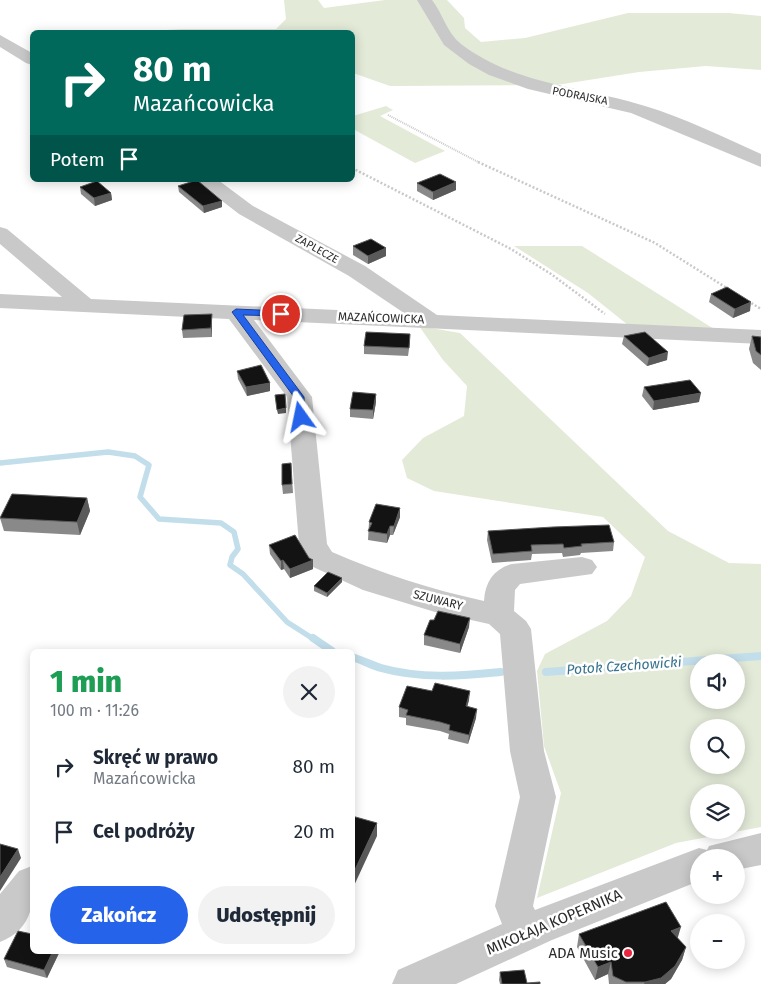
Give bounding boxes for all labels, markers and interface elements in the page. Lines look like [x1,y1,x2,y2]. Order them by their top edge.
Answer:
text: 80 m [133,48,212,90]
icon: right [50,50,115,115]
street label: PODRAJSKA [551,84,609,108]
text: Mazańcowicka [133,90,275,117]
icon: arrive [115,145,143,173]
text: Potem [50,148,105,171]
street label: ZAPLECZE [293,232,341,266]
pin [260,293,302,335]
icon: arrive [267,300,295,328]
street label: MAZAŃCOWICKA [338,307,425,327]
position arrow [274,390,326,442]
street label: SZUWARY [412,587,465,613]
water label: Potok Czechowicki [566,653,682,679]
map controls [690,654,745,969]
button: sound [690,654,745,709]
text: 1 min [50,664,122,700]
button: close [283,666,335,718]
text: 100 m · 11:26 [50,701,139,720]
button: search [690,719,745,774]
text: Skręć w prawo [93,746,218,769]
icon: right [50,753,78,781]
text: 80 m [293,755,335,778]
text: Mazańcowicka [93,769,196,788]
button: layers [690,784,745,839]
icon: arrive [50,818,78,846]
text: Cel podróży [93,820,195,843]
text: 20 m [294,820,335,843]
button: + [690,849,745,904]
street label: MIKOŁAJA KOPERNIKA [484,885,625,959]
button: Zakończ [50,886,188,944]
button: Udostępnij [198,886,335,944]
button: − [690,914,745,969]
place label: ADA Music [549,944,618,962]
marker: ADA Music [622,947,634,959]

